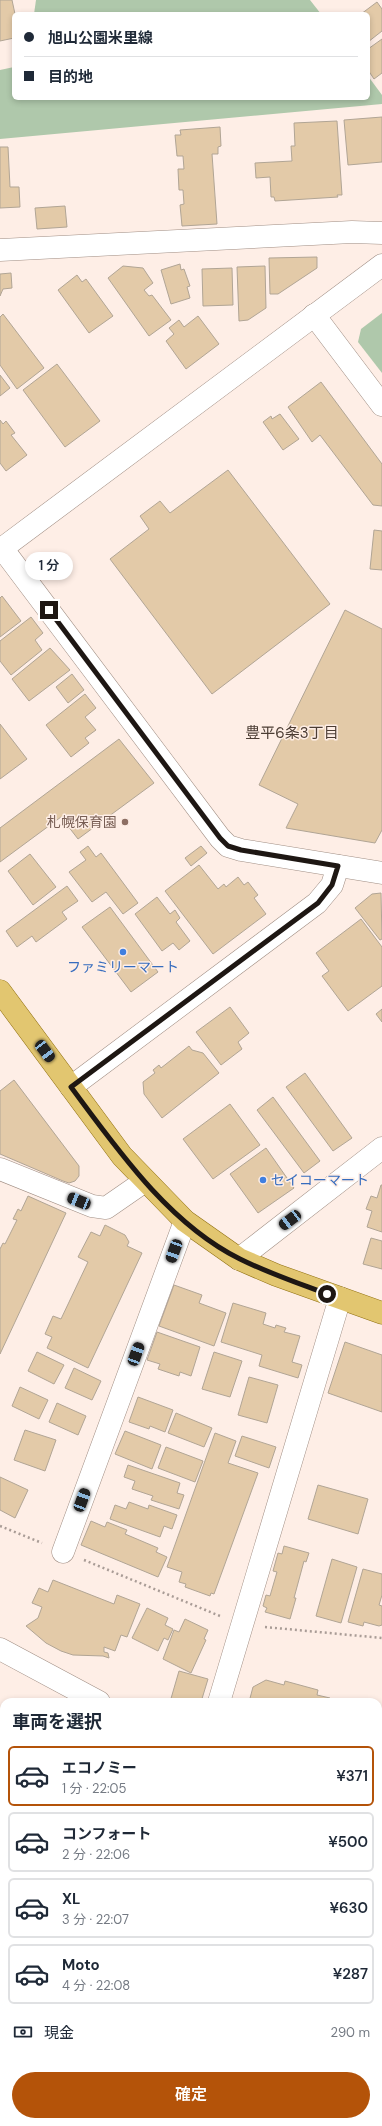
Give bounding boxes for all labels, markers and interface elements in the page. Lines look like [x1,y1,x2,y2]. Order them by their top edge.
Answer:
text: 旭山公園米里線 [48,28,153,48]
text: 目的地 [48,67,93,87]
callout: 1 分 [25,552,73,580]
text: 1 分 [39,557,59,574]
route end [40,601,58,619]
district label: 豊平6条3丁目 [245,723,339,743]
place label: 札幌保育園 [47,813,117,831]
marker: 札幌保育園 [120,817,130,827]
marker: ファミリーマート [118,947,128,957]
place label: ファミリーマート [67,958,179,976]
car [33,1038,57,1064]
place label: セイコーマート [271,1171,369,1189]
marker: セイコーマート [258,1175,268,1185]
car [66,1191,92,1211]
car [277,1208,303,1232]
car [164,1238,184,1264]
route start [318,1285,336,1303]
car [126,1341,146,1367]
car [72,1487,92,1513]
text: 車両を選択 [12,1710,102,1734]
icon: car [14,1758,50,1794]
text: エコノミー [62,1758,137,1778]
text: ¥371 [336,1766,368,1786]
text: 1 分 · 22:05 [62,1780,126,1797]
icon: car [14,1824,50,1860]
text: コンフォート [62,1824,152,1844]
text: ¥500 [328,1832,368,1852]
text: 2 分 · 22:06 [62,1846,130,1863]
text: XL [62,1889,80,1909]
icon: car [14,1890,50,1926]
text: ¥630 [330,1898,368,1918]
text: 3 分 · 22:07 [62,1911,129,1928]
text: Moto [62,1955,100,1975]
icon: car [14,1956,50,1992]
text: ¥287 [333,1964,368,1984]
text: 4 分 · 22:08 [62,1977,130,1994]
icon: cash [12,2021,34,2043]
text: 現金 [44,2023,74,2043]
text: 290 m [331,2024,370,2041]
button: 確定 [12,2072,370,2118]

